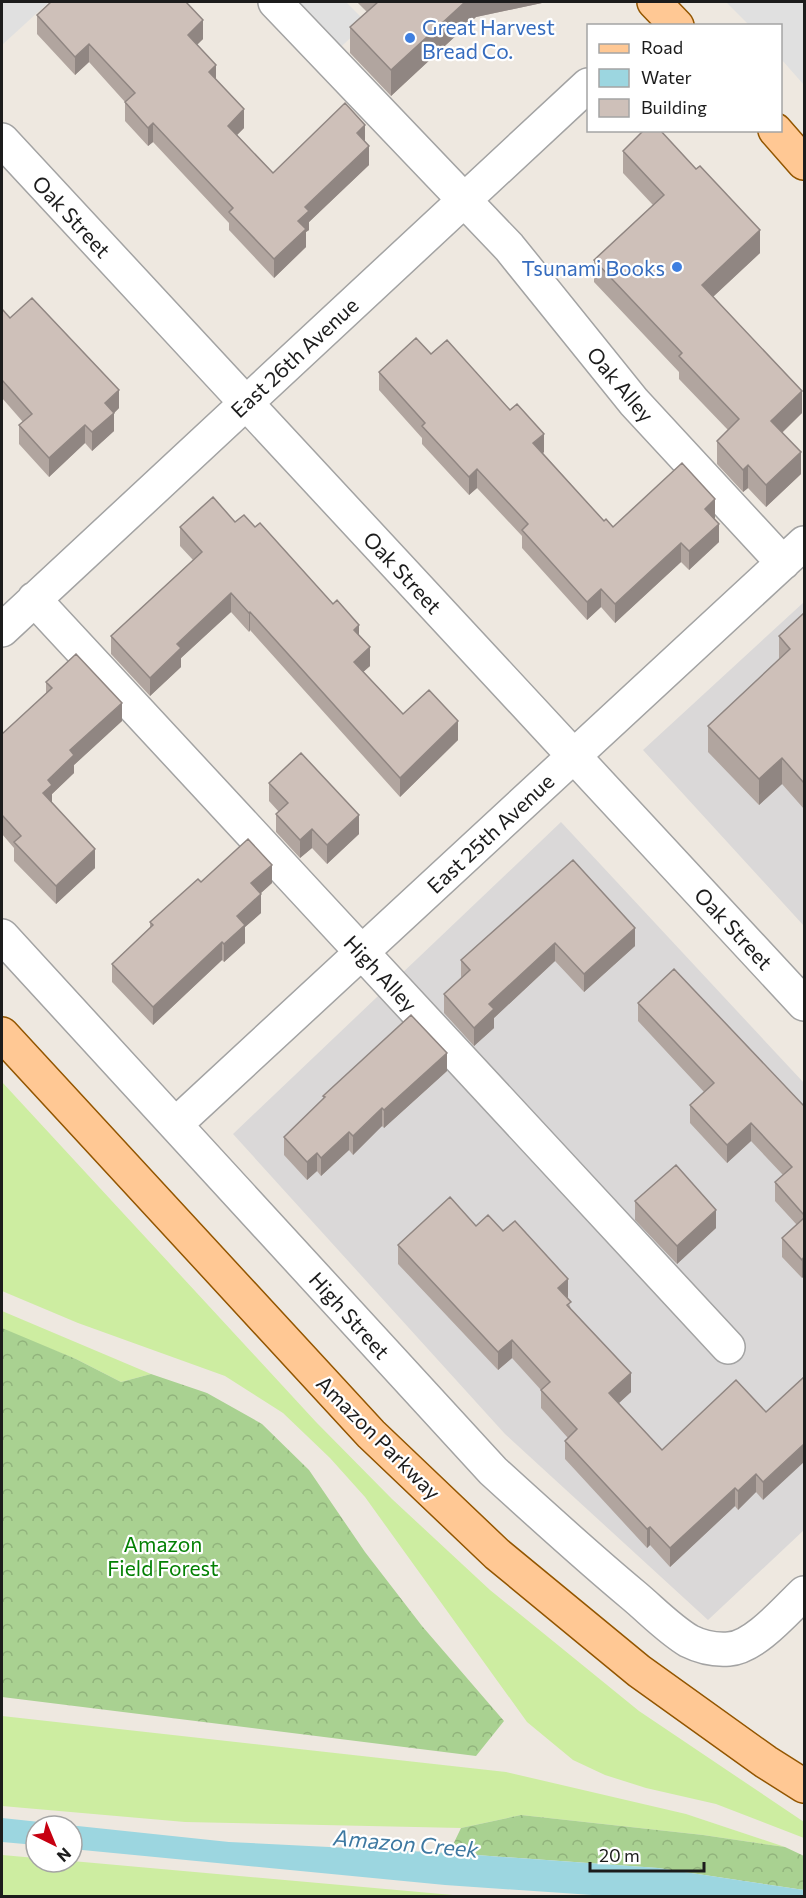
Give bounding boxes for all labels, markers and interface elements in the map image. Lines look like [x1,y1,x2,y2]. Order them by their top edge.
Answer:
place label: Great Harvest Bread Co. [422,14,555,63]
legend [587,24,782,132]
marker: Great Harvest Bread Co. [403,31,417,45]
text: Road [641,36,683,58]
text: Water [641,66,692,88]
text: Building [641,96,707,118]
street label: Oak Street [28,170,116,262]
place label: Tsunami Books [521,255,665,280]
marker: Tsunami Books [670,260,684,274]
street label: East 26th Avenue [225,292,363,422]
street label: Oak Alley [582,341,660,427]
street label: Oak Street [359,526,447,618]
street label: East 25th Avenue [422,768,558,898]
street label: Oak Street [690,882,778,974]
street label: High Alley [339,930,423,1017]
street label: High Street [305,1267,395,1363]
street label: Amazon Parkway [312,1370,446,1504]
park label: Amazon Field Forest [107,1531,219,1580]
north arrow [24,1814,84,1874]
water label: Amazon Creek [331,1823,481,1863]
scale bar [590,1835,704,1873]
text: N [54,1844,75,1866]
text: 20 m [599,1844,640,1866]

